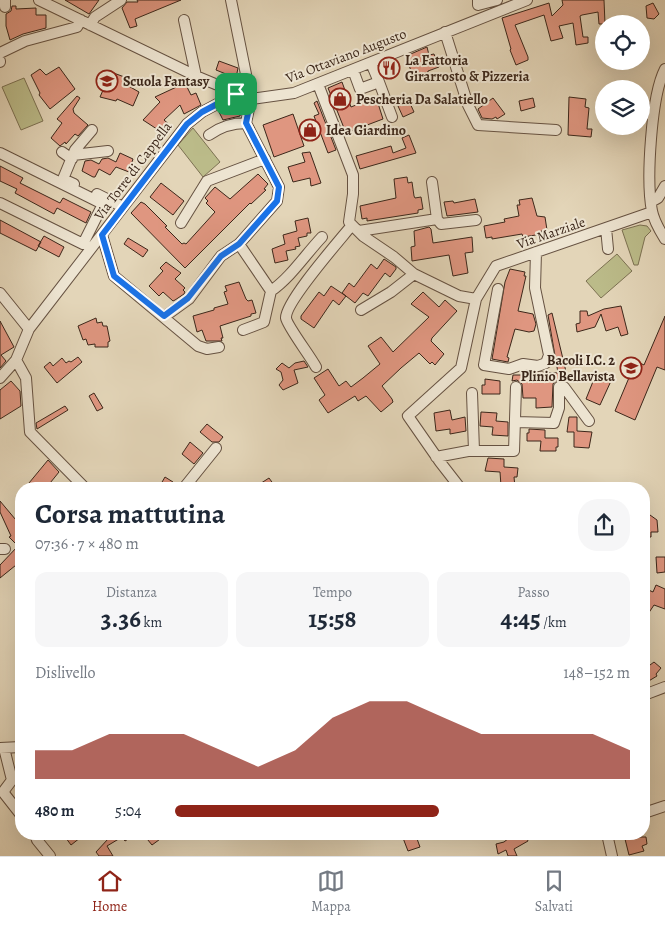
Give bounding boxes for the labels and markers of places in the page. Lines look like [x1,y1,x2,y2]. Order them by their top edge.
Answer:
place label: La Fattoria Girarrosto & Pizzeria [405,51,530,86]
restaurant icon: La Fattoria Girarrosto & Pizzeria [377,56,401,80]
school or university icon: Scuola Fantasy [95,69,119,93]
place label: Scuola Fantasy [123,72,210,91]
pin [215,73,257,115]
shop icon: Pescheria Da Salatiello [328,87,352,111]
place label: Pescheria Da Salatiello [356,90,488,109]
shop icon: Idea Giardino [298,118,322,142]
place label: Idea Giardino [326,121,406,140]
place label: Bacoli I.C. 2 Plinio Bellavista [521,351,615,386]
school or university icon: Bacoli I.C. 2 Plinio Bellavista [619,356,643,380]

